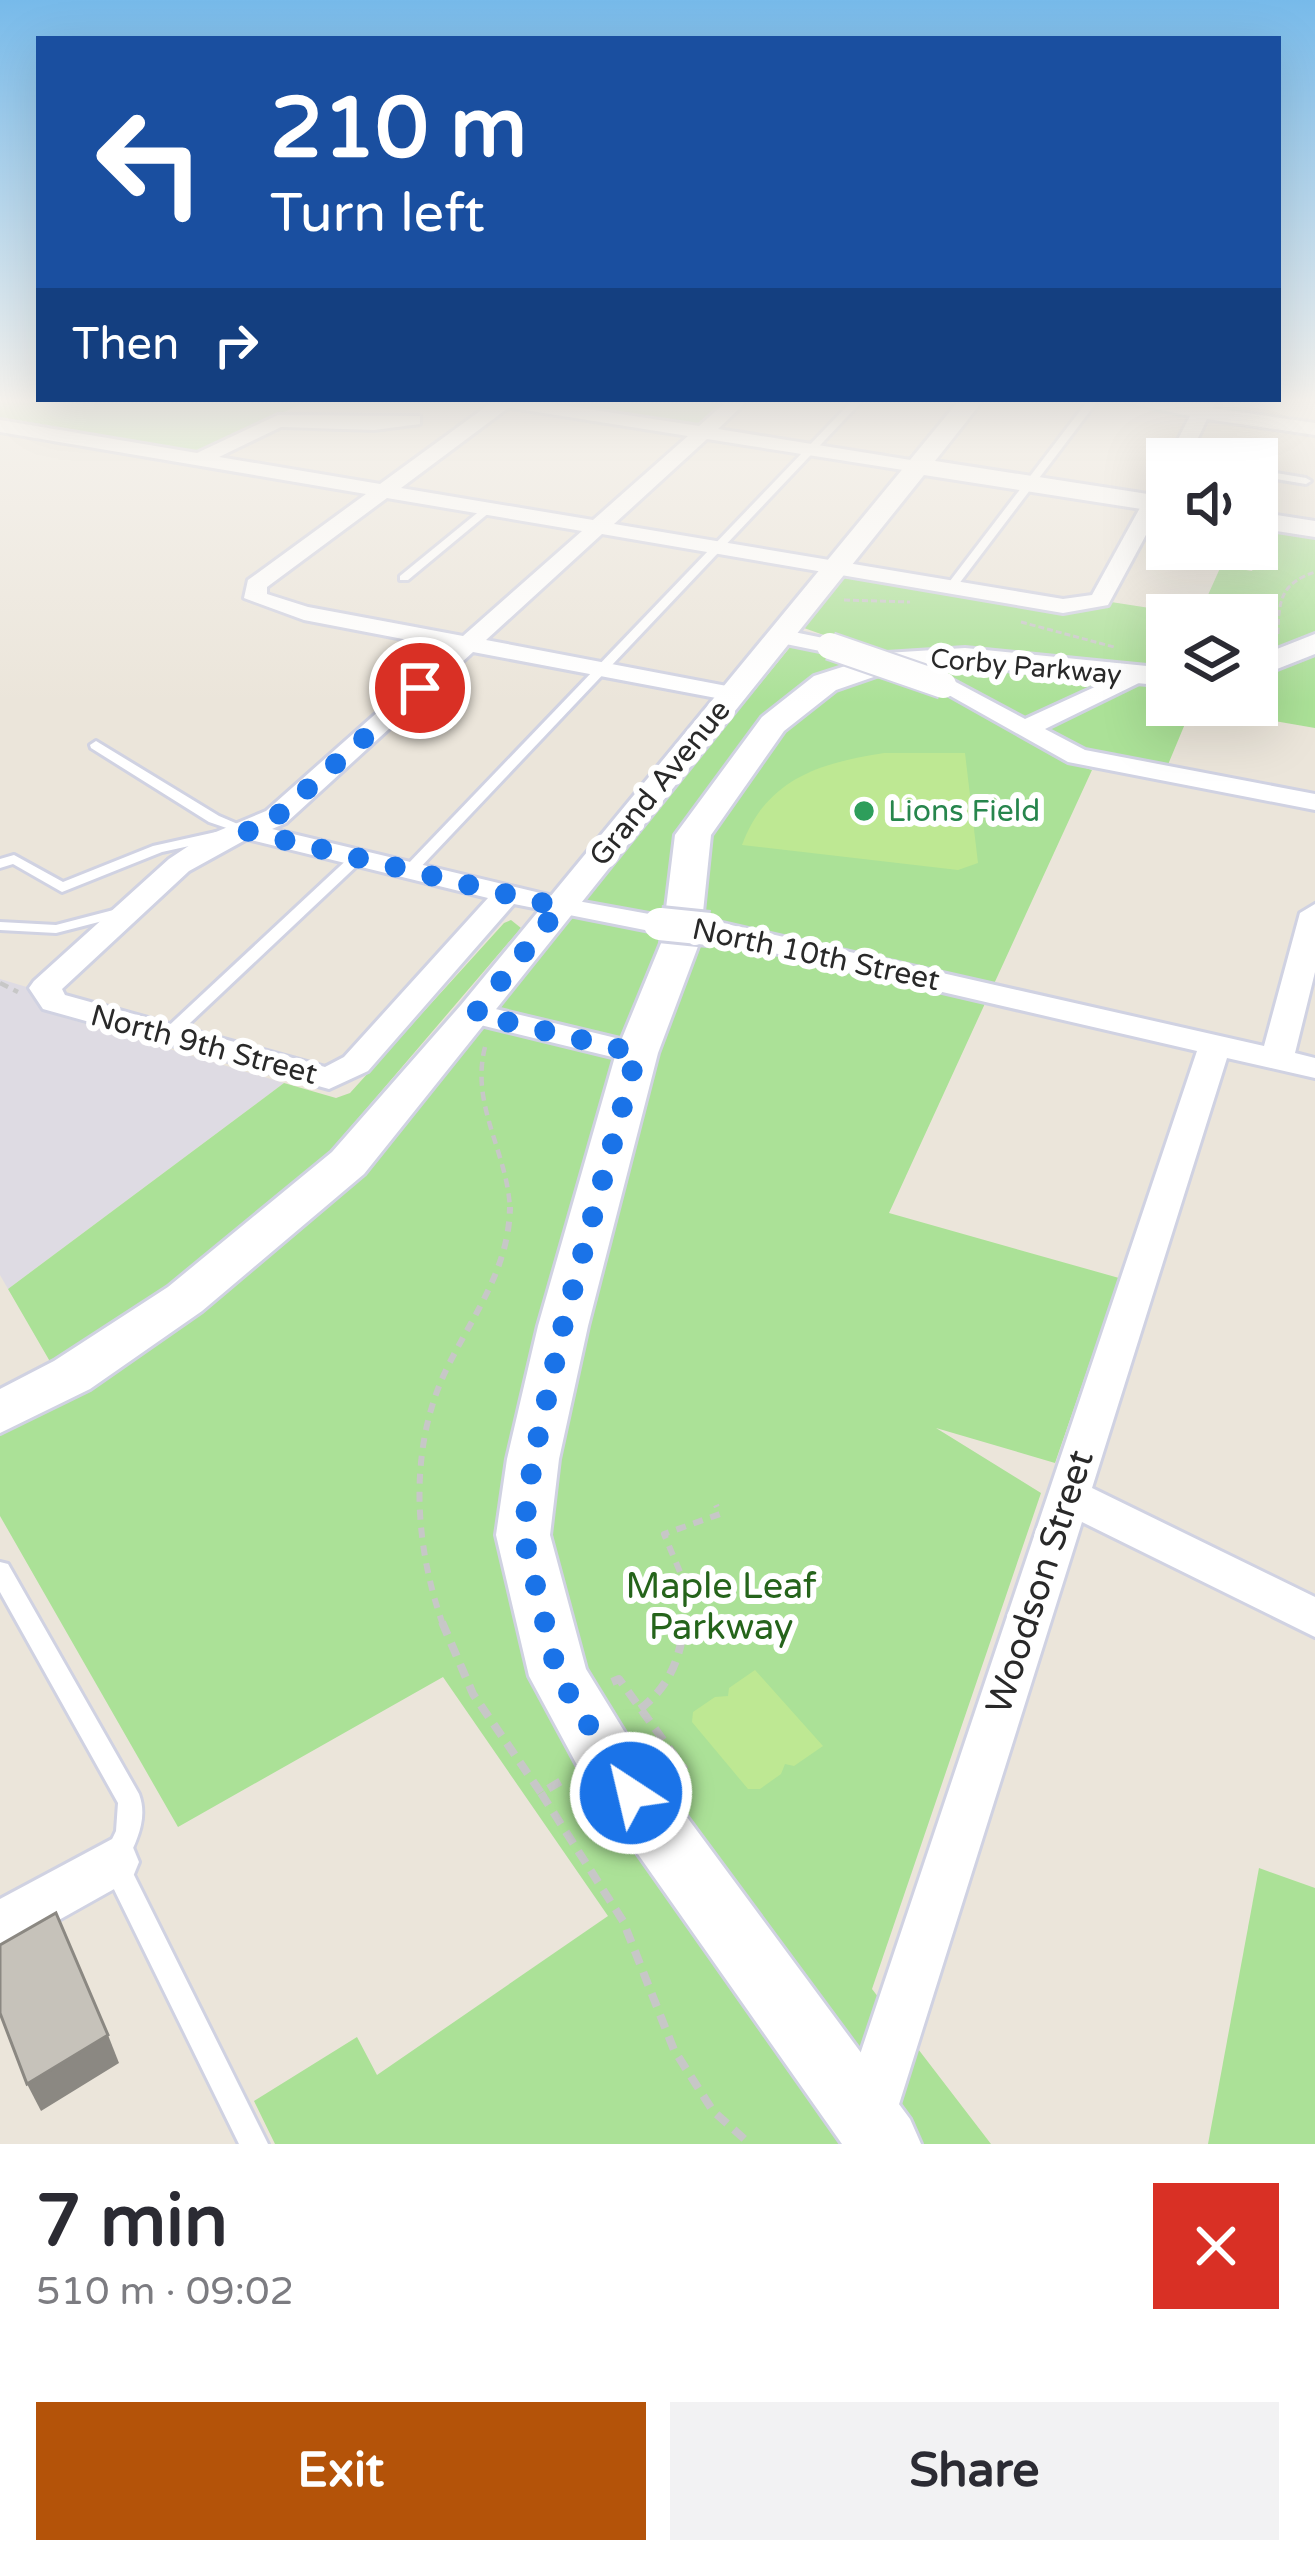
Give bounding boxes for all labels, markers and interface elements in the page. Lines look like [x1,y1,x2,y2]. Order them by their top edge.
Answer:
text: 210 m [270,79,527,180]
icon: left [72,84,228,240]
text: Turn left [270,181,485,246]
icon: right [203,312,269,378]
text: Then [72,318,179,372]
map controls [1146,438,1278,726]
button: sound [1146,438,1278,570]
button: layers [1146,594,1278,726]
pin [369,637,471,739]
street label: Corby Parkway [929,642,1123,692]
icon: arrive [387,655,453,721]
street label: Grand Avenue [582,692,738,874]
place label: Lions Field [888,793,1040,830]
marker: Lions Field [851,798,877,824]
street label: North 10th Street [689,911,943,999]
street label: North 9th Street [87,997,321,1093]
street label: Woodson Street [977,1445,1103,1719]
park label: Maple Leaf Parkway [625,1565,817,1649]
position arrow [568,1730,694,1856]
text: 7 min [36,2179,228,2266]
button: close [1153,2183,1279,2309]
text: 510 m · 09:02 [36,2268,294,2315]
button: Exit [36,2402,646,2540]
button: Share [670,2402,1279,2540]

